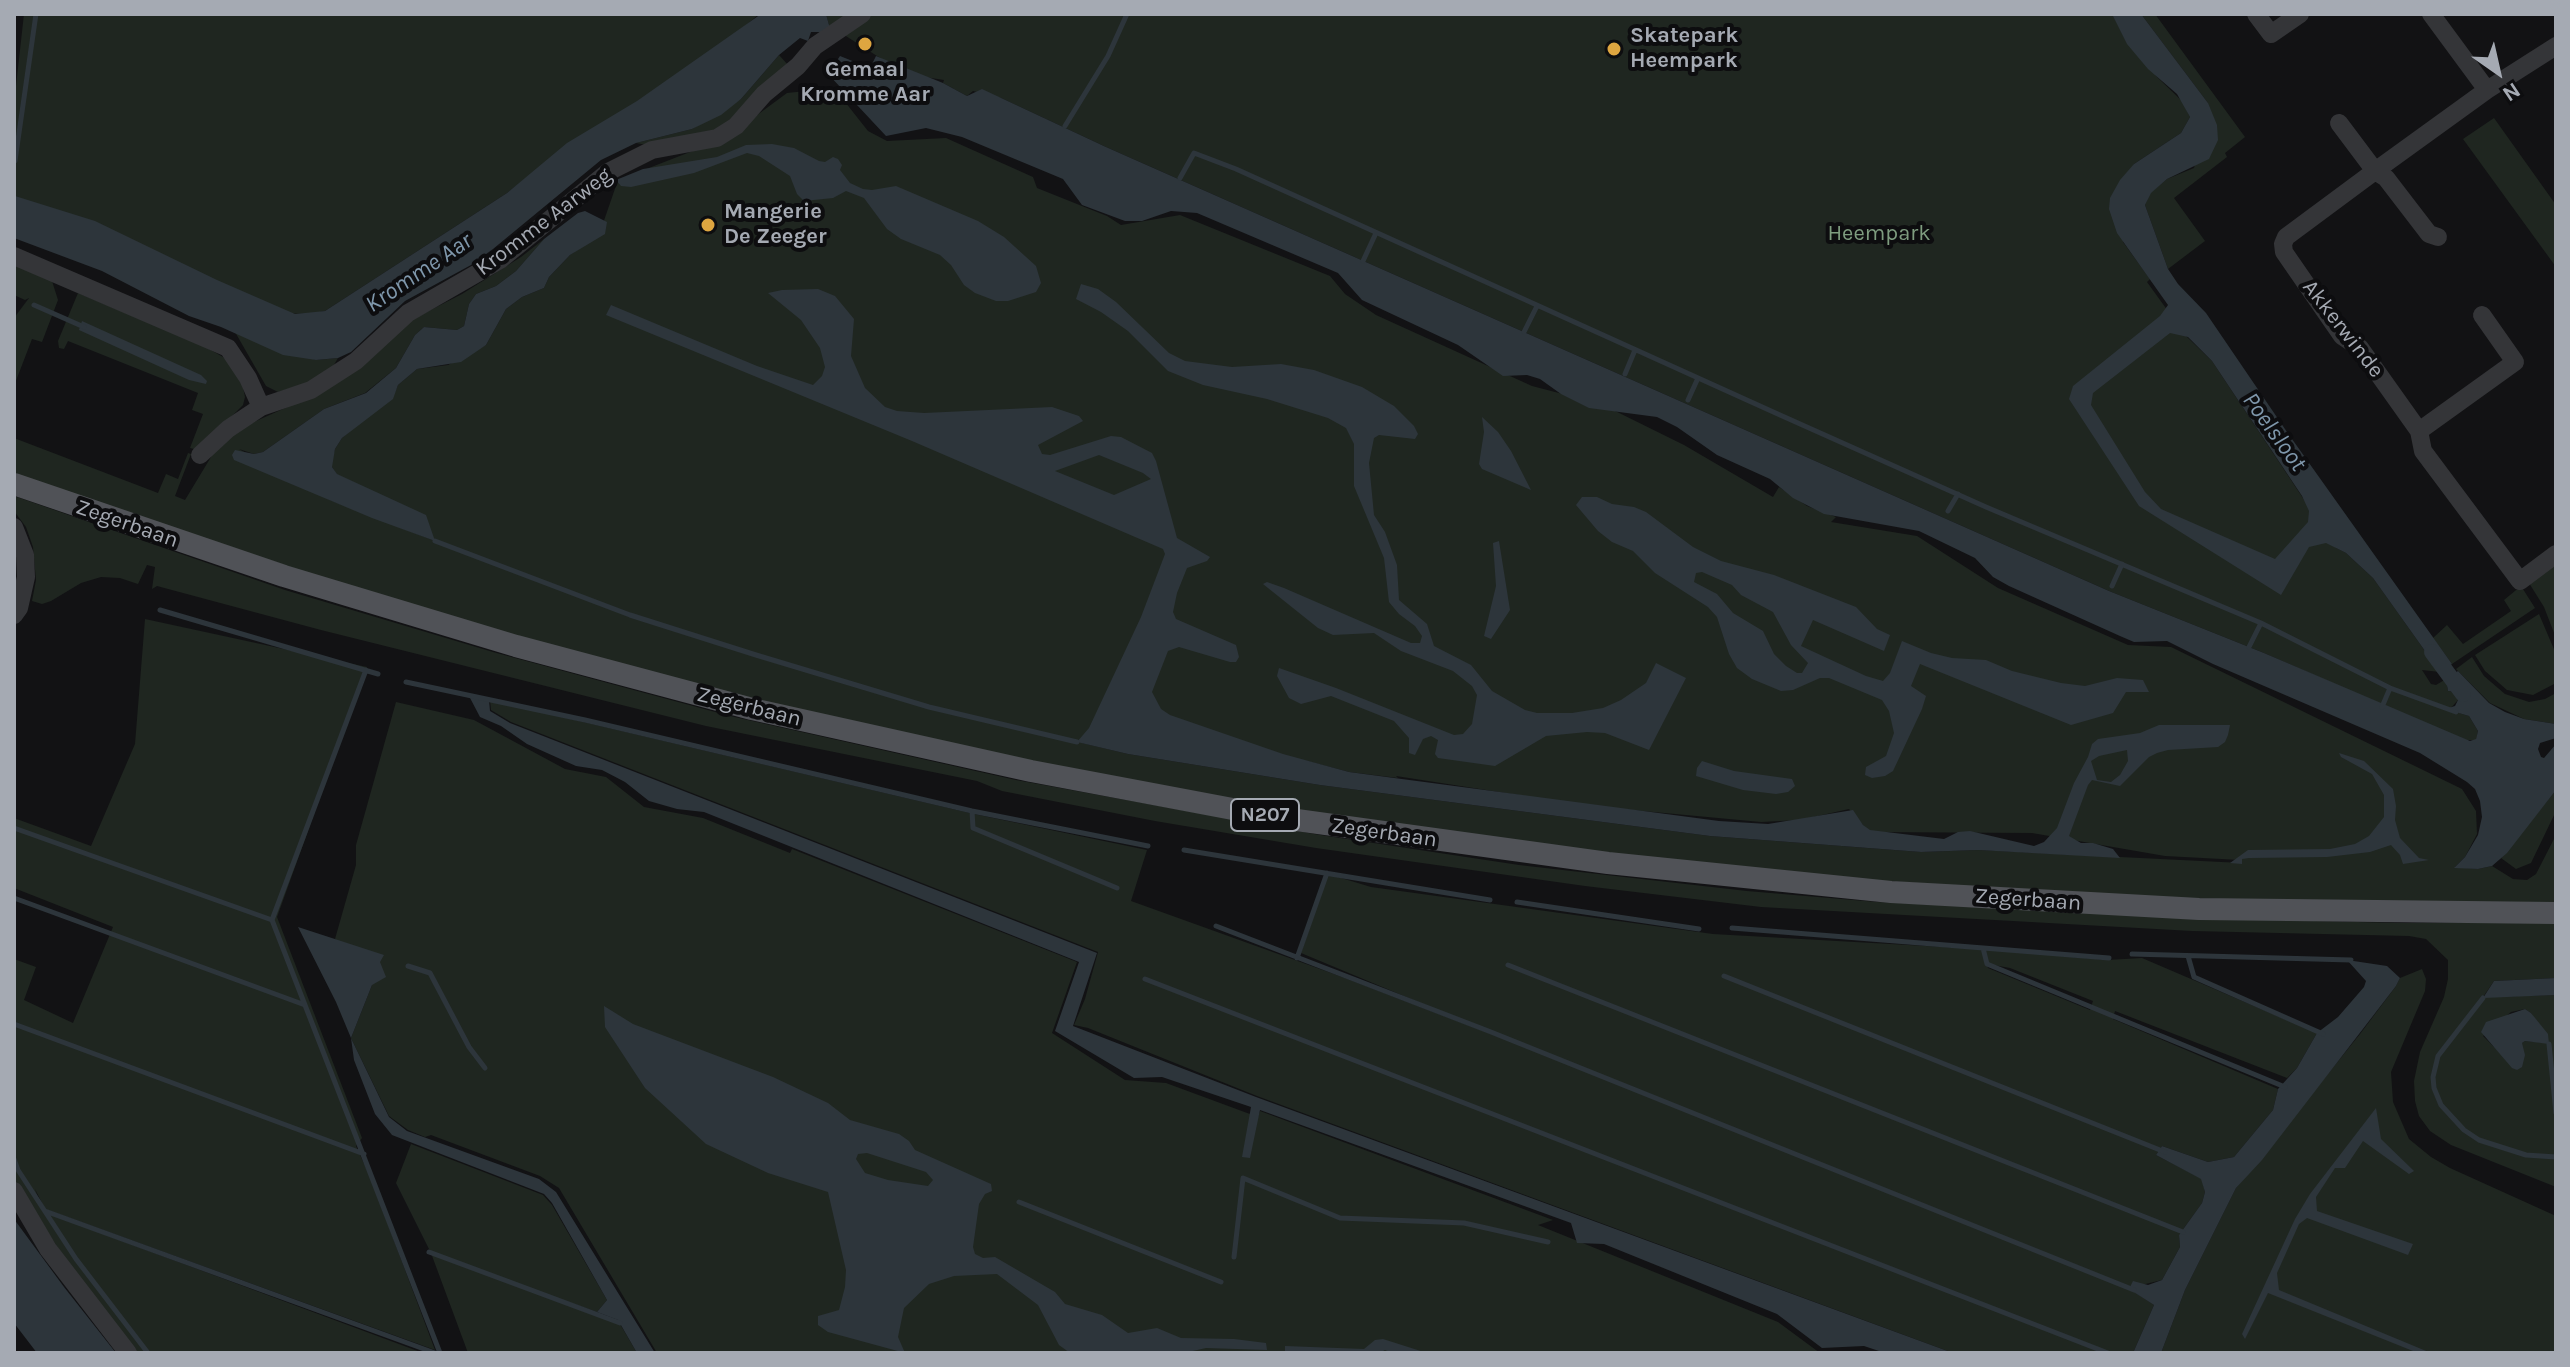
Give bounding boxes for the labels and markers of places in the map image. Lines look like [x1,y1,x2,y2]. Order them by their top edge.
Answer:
place label: Skatepark Heempark [1630,23,1738,74]
marker: Gemaal Kromme Aar [856,35,874,53]
marker: Skatepark Heempark [1605,40,1623,58]
place label: Gemaal Kromme Aar [800,57,930,108]
place label: Mangerie De Zeeger [724,199,827,250]
marker: Mangerie De Zeeger [699,216,717,234]

